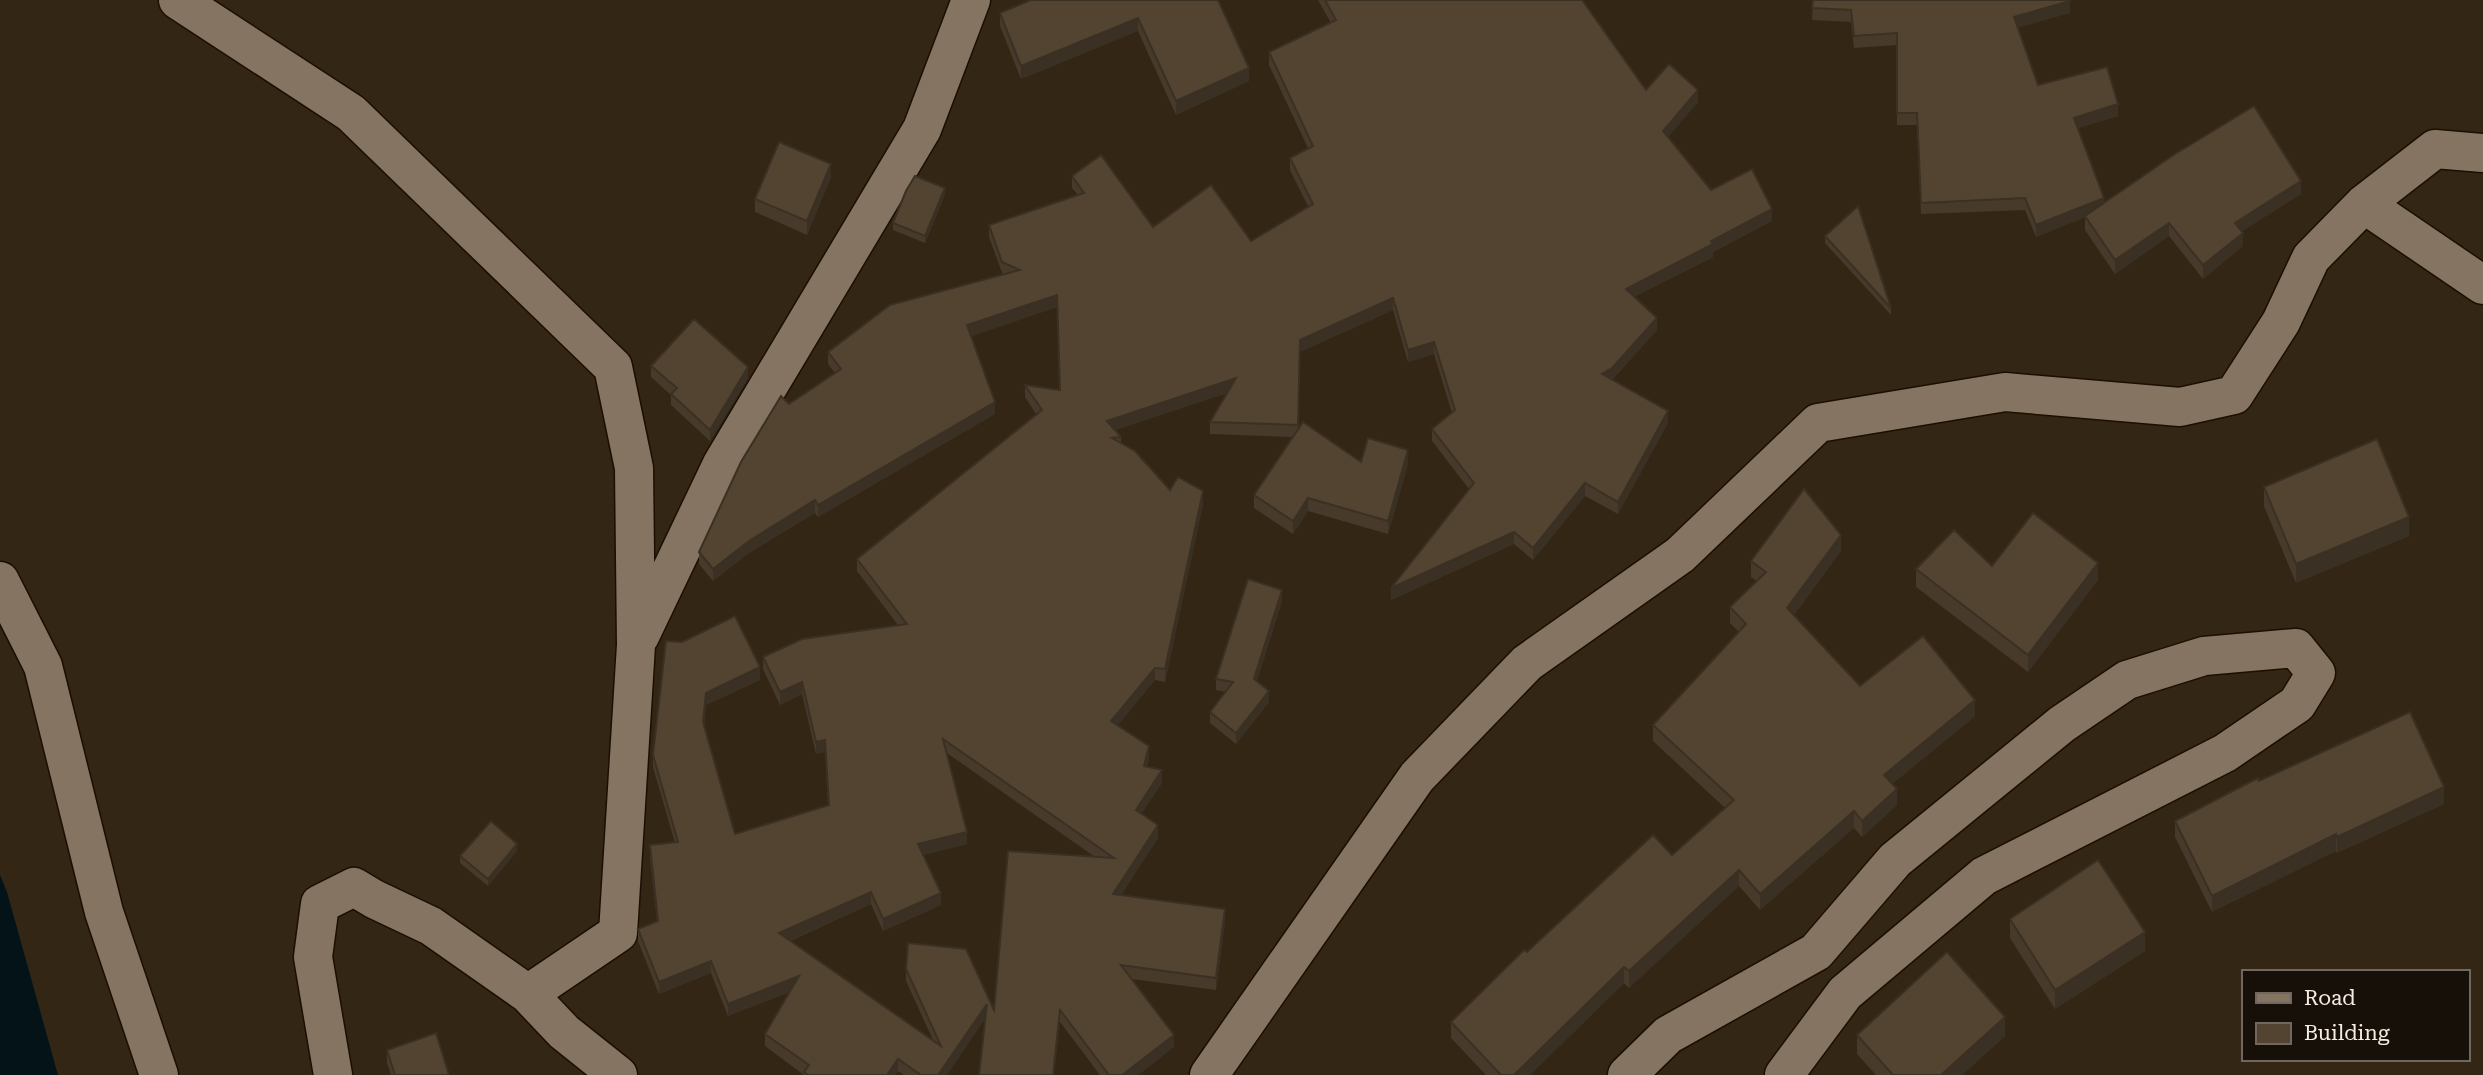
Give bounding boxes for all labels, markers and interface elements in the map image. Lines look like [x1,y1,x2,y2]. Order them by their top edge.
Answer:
legend [2242,970,2469,1061]
text: Road [2304,986,2356,1010]
text: Building [2304,1021,2390,1045]

